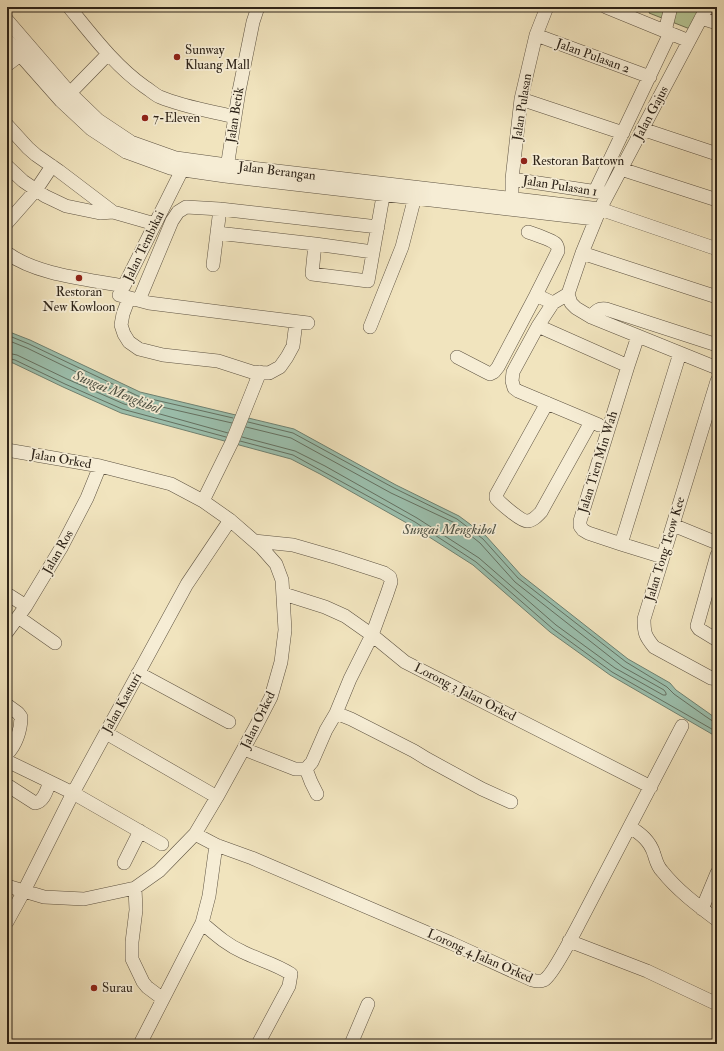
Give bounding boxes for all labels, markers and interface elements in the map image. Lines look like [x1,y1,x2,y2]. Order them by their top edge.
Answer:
street label: Jalan Pulasan 2 [553,35,632,77]
place label: Sunway Kluang Mall [185,42,250,73]
marker: Sunway Kluang Mall [172,52,182,62]
street label: Jalan Pulasan [509,72,535,143]
street label: Jalan Gajus [630,83,672,144]
street label: Jalan Betik [223,85,247,145]
place label: 7-Eleven [153,110,200,126]
marker: 7-Eleven [140,113,150,123]
place label: Restoran Battown [532,153,625,169]
marker: Restoran Battown [519,156,529,166]
street label: Jalan Berangan [236,158,317,184]
street label: Jalan Pulasan 1 [521,172,599,200]
street label: Jalan Tembikai [120,208,168,285]
marker: Restoran New Kowloon [74,273,84,283]
place label: Restoran New Kowloon [42,284,116,315]
water label: Sungai Mengkibol [70,366,165,418]
street label: Jalan Tien Min Wah [575,409,621,516]
street label: Jalan Orked [28,446,93,472]
street label: Jalan Tong Teow Kee [641,494,689,604]
water label: Sungai Mengkibol [402,521,497,538]
street label: Jalan Ros [38,527,77,578]
street label: Lorong 3 Jalan Orked [411,659,519,725]
street label: Jalan Kasturi [98,670,145,737]
street label: Jalan Orked [237,688,279,752]
street label: Lorong 4 Jalan Orked [425,925,536,987]
place label: Surau [102,980,133,996]
marker: Surau [89,983,99,993]

